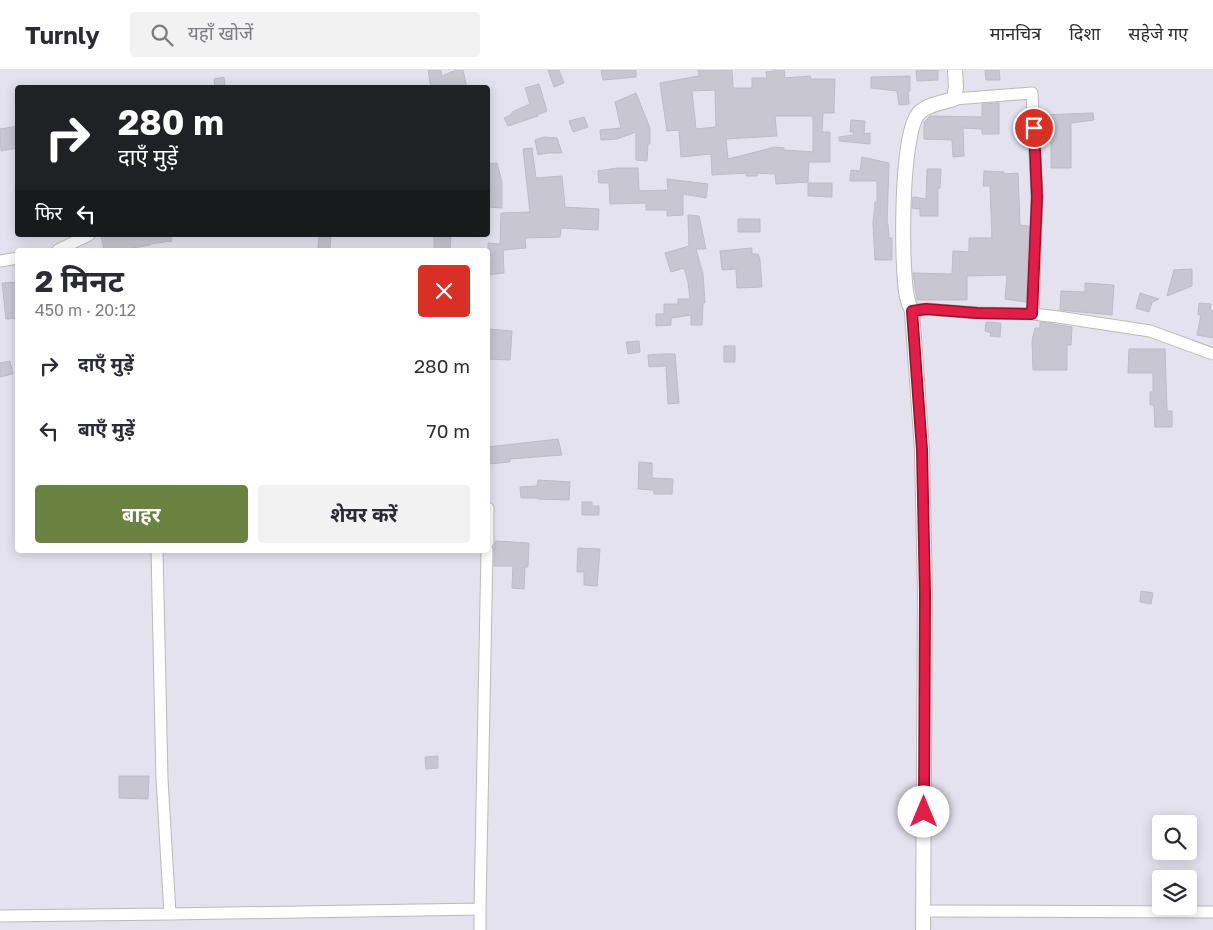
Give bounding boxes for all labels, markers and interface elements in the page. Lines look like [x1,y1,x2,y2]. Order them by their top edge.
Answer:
search box [130,12,480,57]
text: Turnly [25,20,100,49]
icon: search [148,21,176,49]
text: यहाँ खोजें [188,21,253,44]
text: मानचित्र [990,22,1041,44]
text: दिशा [1069,22,1100,44]
text: सहेजे गए [1128,22,1188,44]
text: 280 m [118,101,224,143]
icon: right [35,105,100,170]
pin [1013,107,1055,149]
icon: arrive [1020,114,1048,142]
text: दाएँ मुड़ें [118,143,178,170]
icon: left [72,200,100,228]
text: फिर [35,201,62,224]
text: 2 मिनट [35,263,124,299]
button: close [418,265,470,317]
text: 450 m · 20:12 [35,300,136,320]
icon: right [35,352,63,380]
text: दाएँ मुड़ें [78,352,134,375]
text: 280 m [414,354,470,377]
icon: left [35,417,63,445]
text: बाएँ मुड़ें [78,417,135,440]
text: 70 m [427,419,470,442]
button: बाहर [35,485,248,543]
button: शेयर करें [258,485,470,543]
position arrow [897,785,949,837]
map controls [1152,815,1197,915]
button: search [1152,815,1197,860]
button: layers [1152,870,1197,915]

